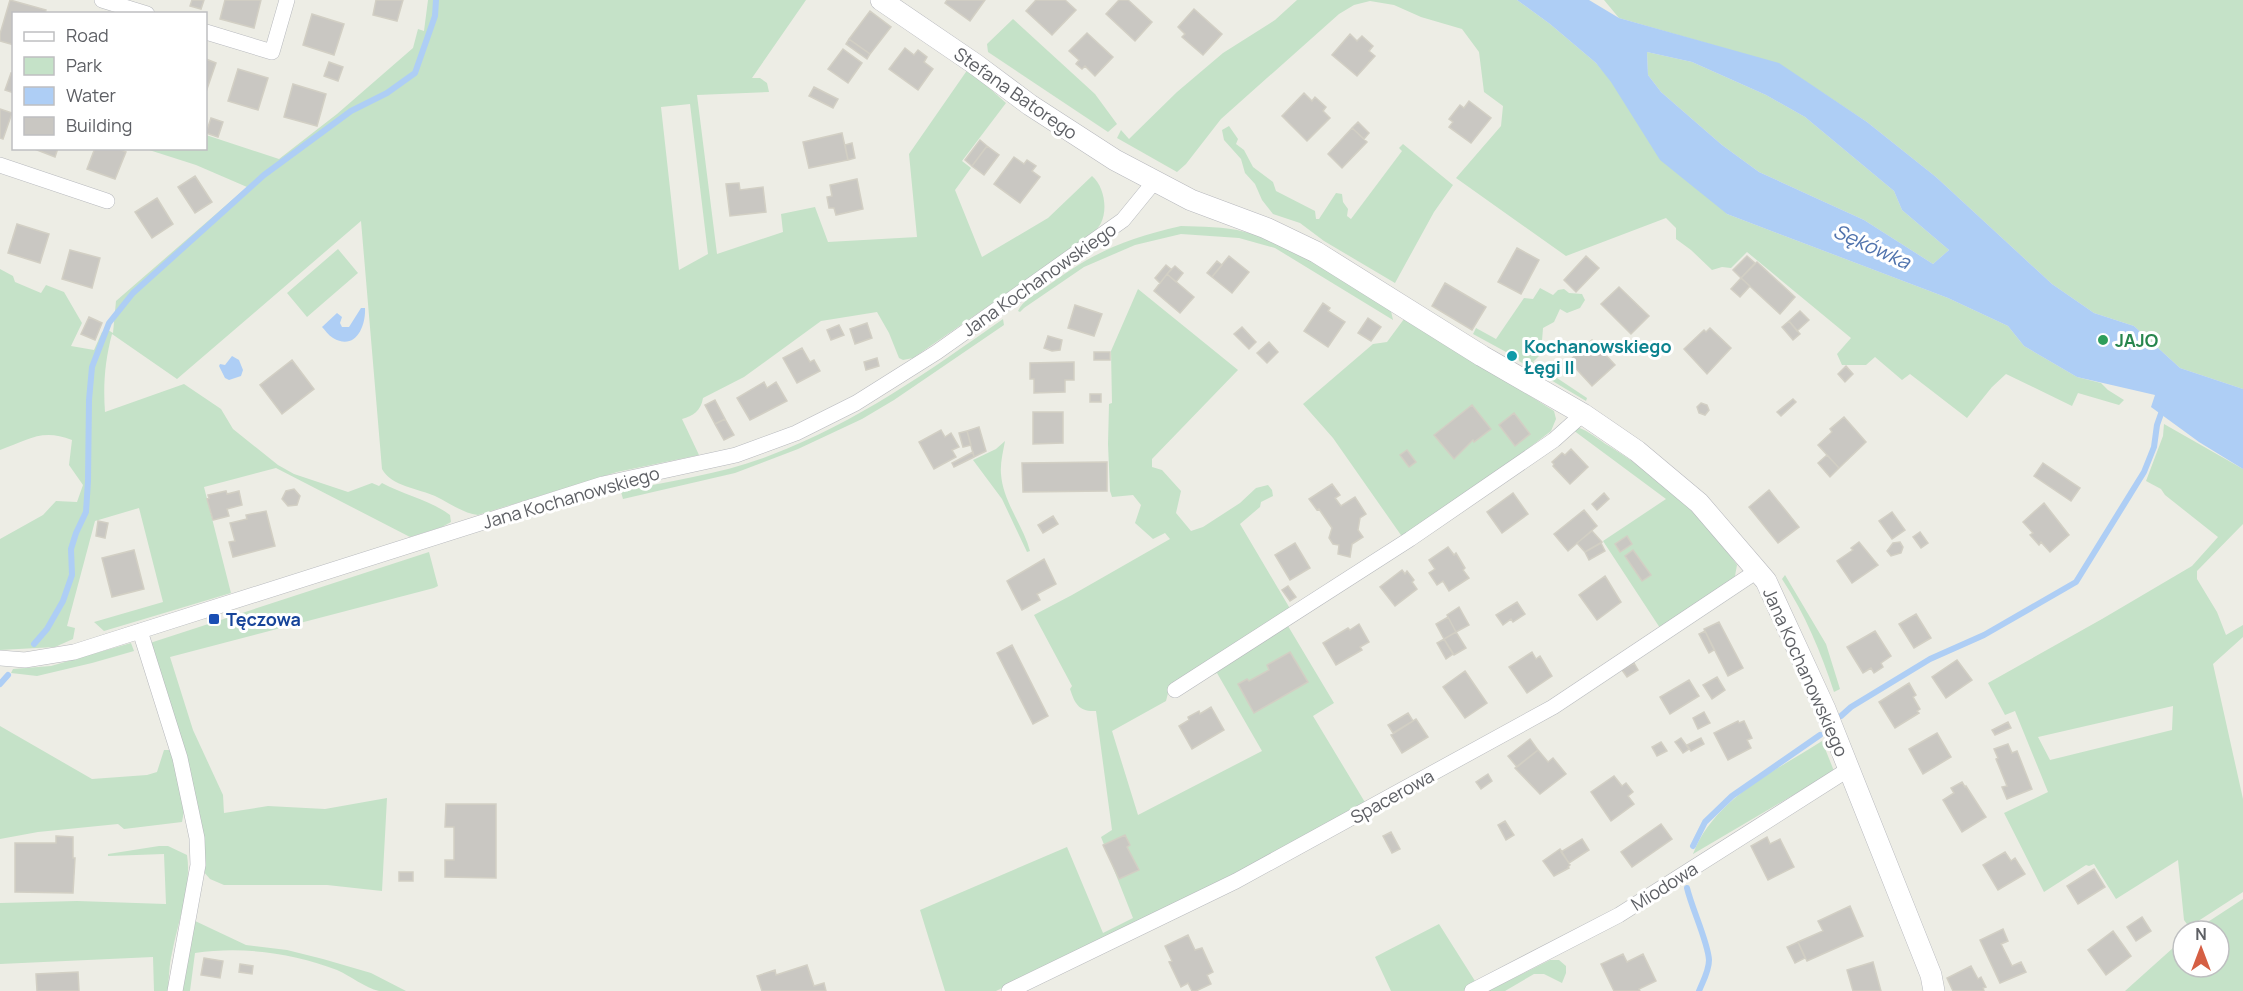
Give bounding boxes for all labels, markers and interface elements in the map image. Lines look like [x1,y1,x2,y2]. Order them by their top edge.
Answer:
legend [12,12,207,150]
text: Road [66,23,109,47]
street label: Stefana Batorego [950,41,1082,145]
text: Park [66,53,103,77]
text: Water [66,83,116,107]
text: Building [66,113,132,137]
street label: Jana Kochanowskiego [957,217,1121,341]
water label: Sękówka [1829,217,1916,275]
place label: JAJO [2115,328,2158,352]
marker: JAJO [2096,333,2110,347]
place label: Kochanowskiego Łęgi II [1524,334,1672,379]
marker: Kochanowskiego Łęgi II [1505,349,1519,363]
street label: Jana Kochanowskiego [480,460,662,534]
street label: Jana Kochanowskiego [1758,584,1854,760]
place label: Tęczowa [226,607,301,631]
marker: Tęczowa [207,612,221,626]
street label: Spacerowa [1346,763,1438,829]
street label: Miodowa [1626,856,1702,916]
north arrow [2171,919,2231,979]
text: N [2195,923,2207,945]

